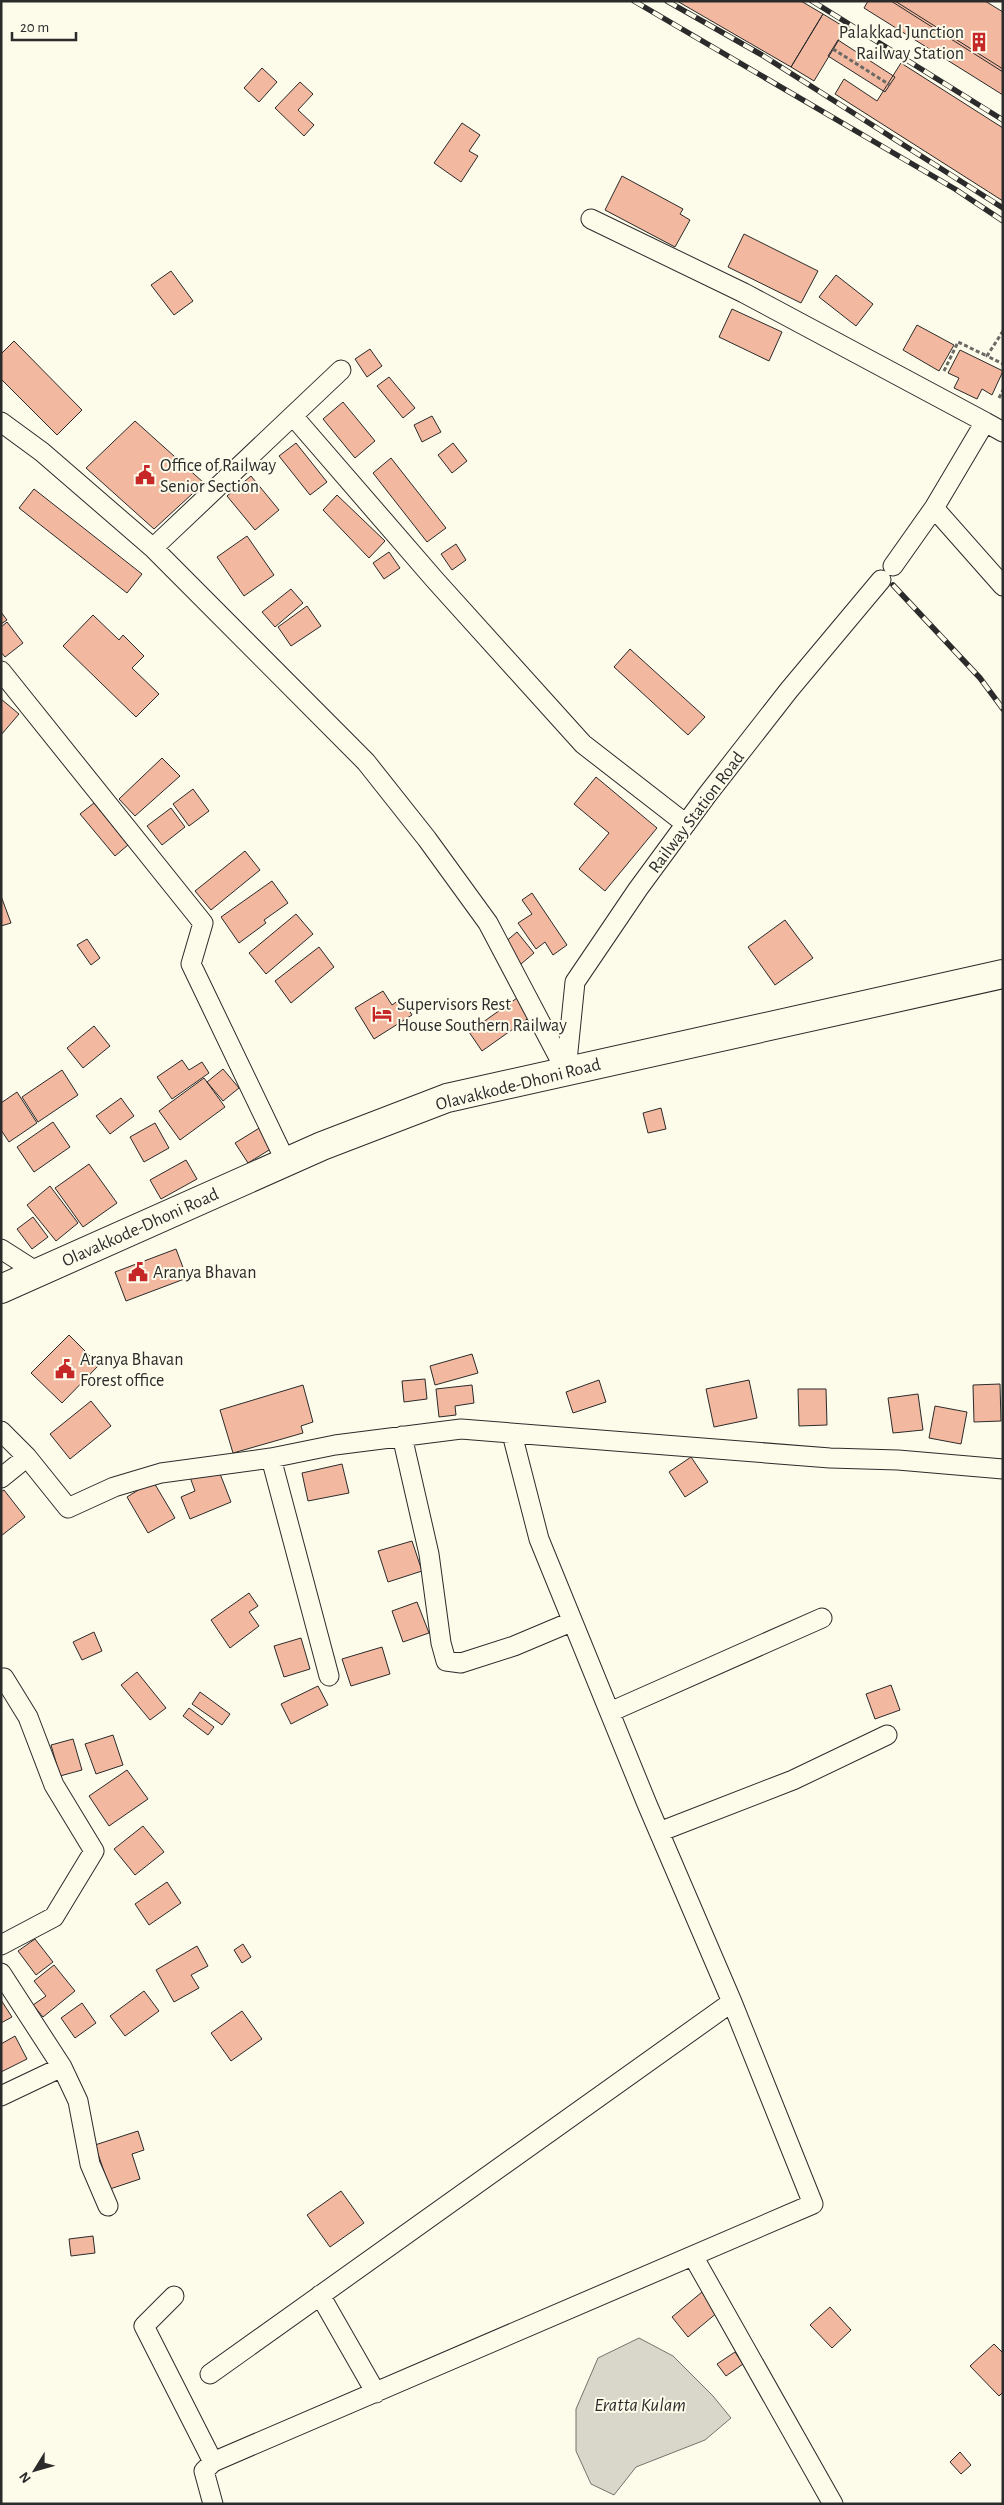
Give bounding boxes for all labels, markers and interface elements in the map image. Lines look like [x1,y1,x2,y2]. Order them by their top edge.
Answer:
scale bar [12,10,76,42]
text: 20 m [20,20,49,35]
place label: Palakkad Junction Railway Station [839,24,964,63]
building icon: Palakkad Junction Railway Station [968,31,990,53]
place label: Office of Railway Senior Section [160,457,277,496]
public building icon: Office of Railway Senior Section [134,464,156,486]
street label: Railway Station Road [645,749,748,877]
place label: Supervisors Rest House Southern Railway [397,996,567,1035]
hotel icon: Supervisors Rest House Southern Railway [371,1003,393,1025]
street label: Olavakkode-Dhoni Road [434,1056,603,1114]
street label: Olavakkode-Dhoni Road [59,1185,221,1271]
public building icon: Aranya Bhavan [127,1261,149,1283]
place label: Aranya Bhavan [153,1264,256,1282]
place label: Aranya Bhavan Forest office [80,1351,183,1390]
public building icon: Aranya Bhavan Forest office [54,1358,76,1380]
water label: Eratta Kulam [594,2396,686,2415]
north arrow [10,2445,60,2495]
text: N [17,2469,34,2485]

